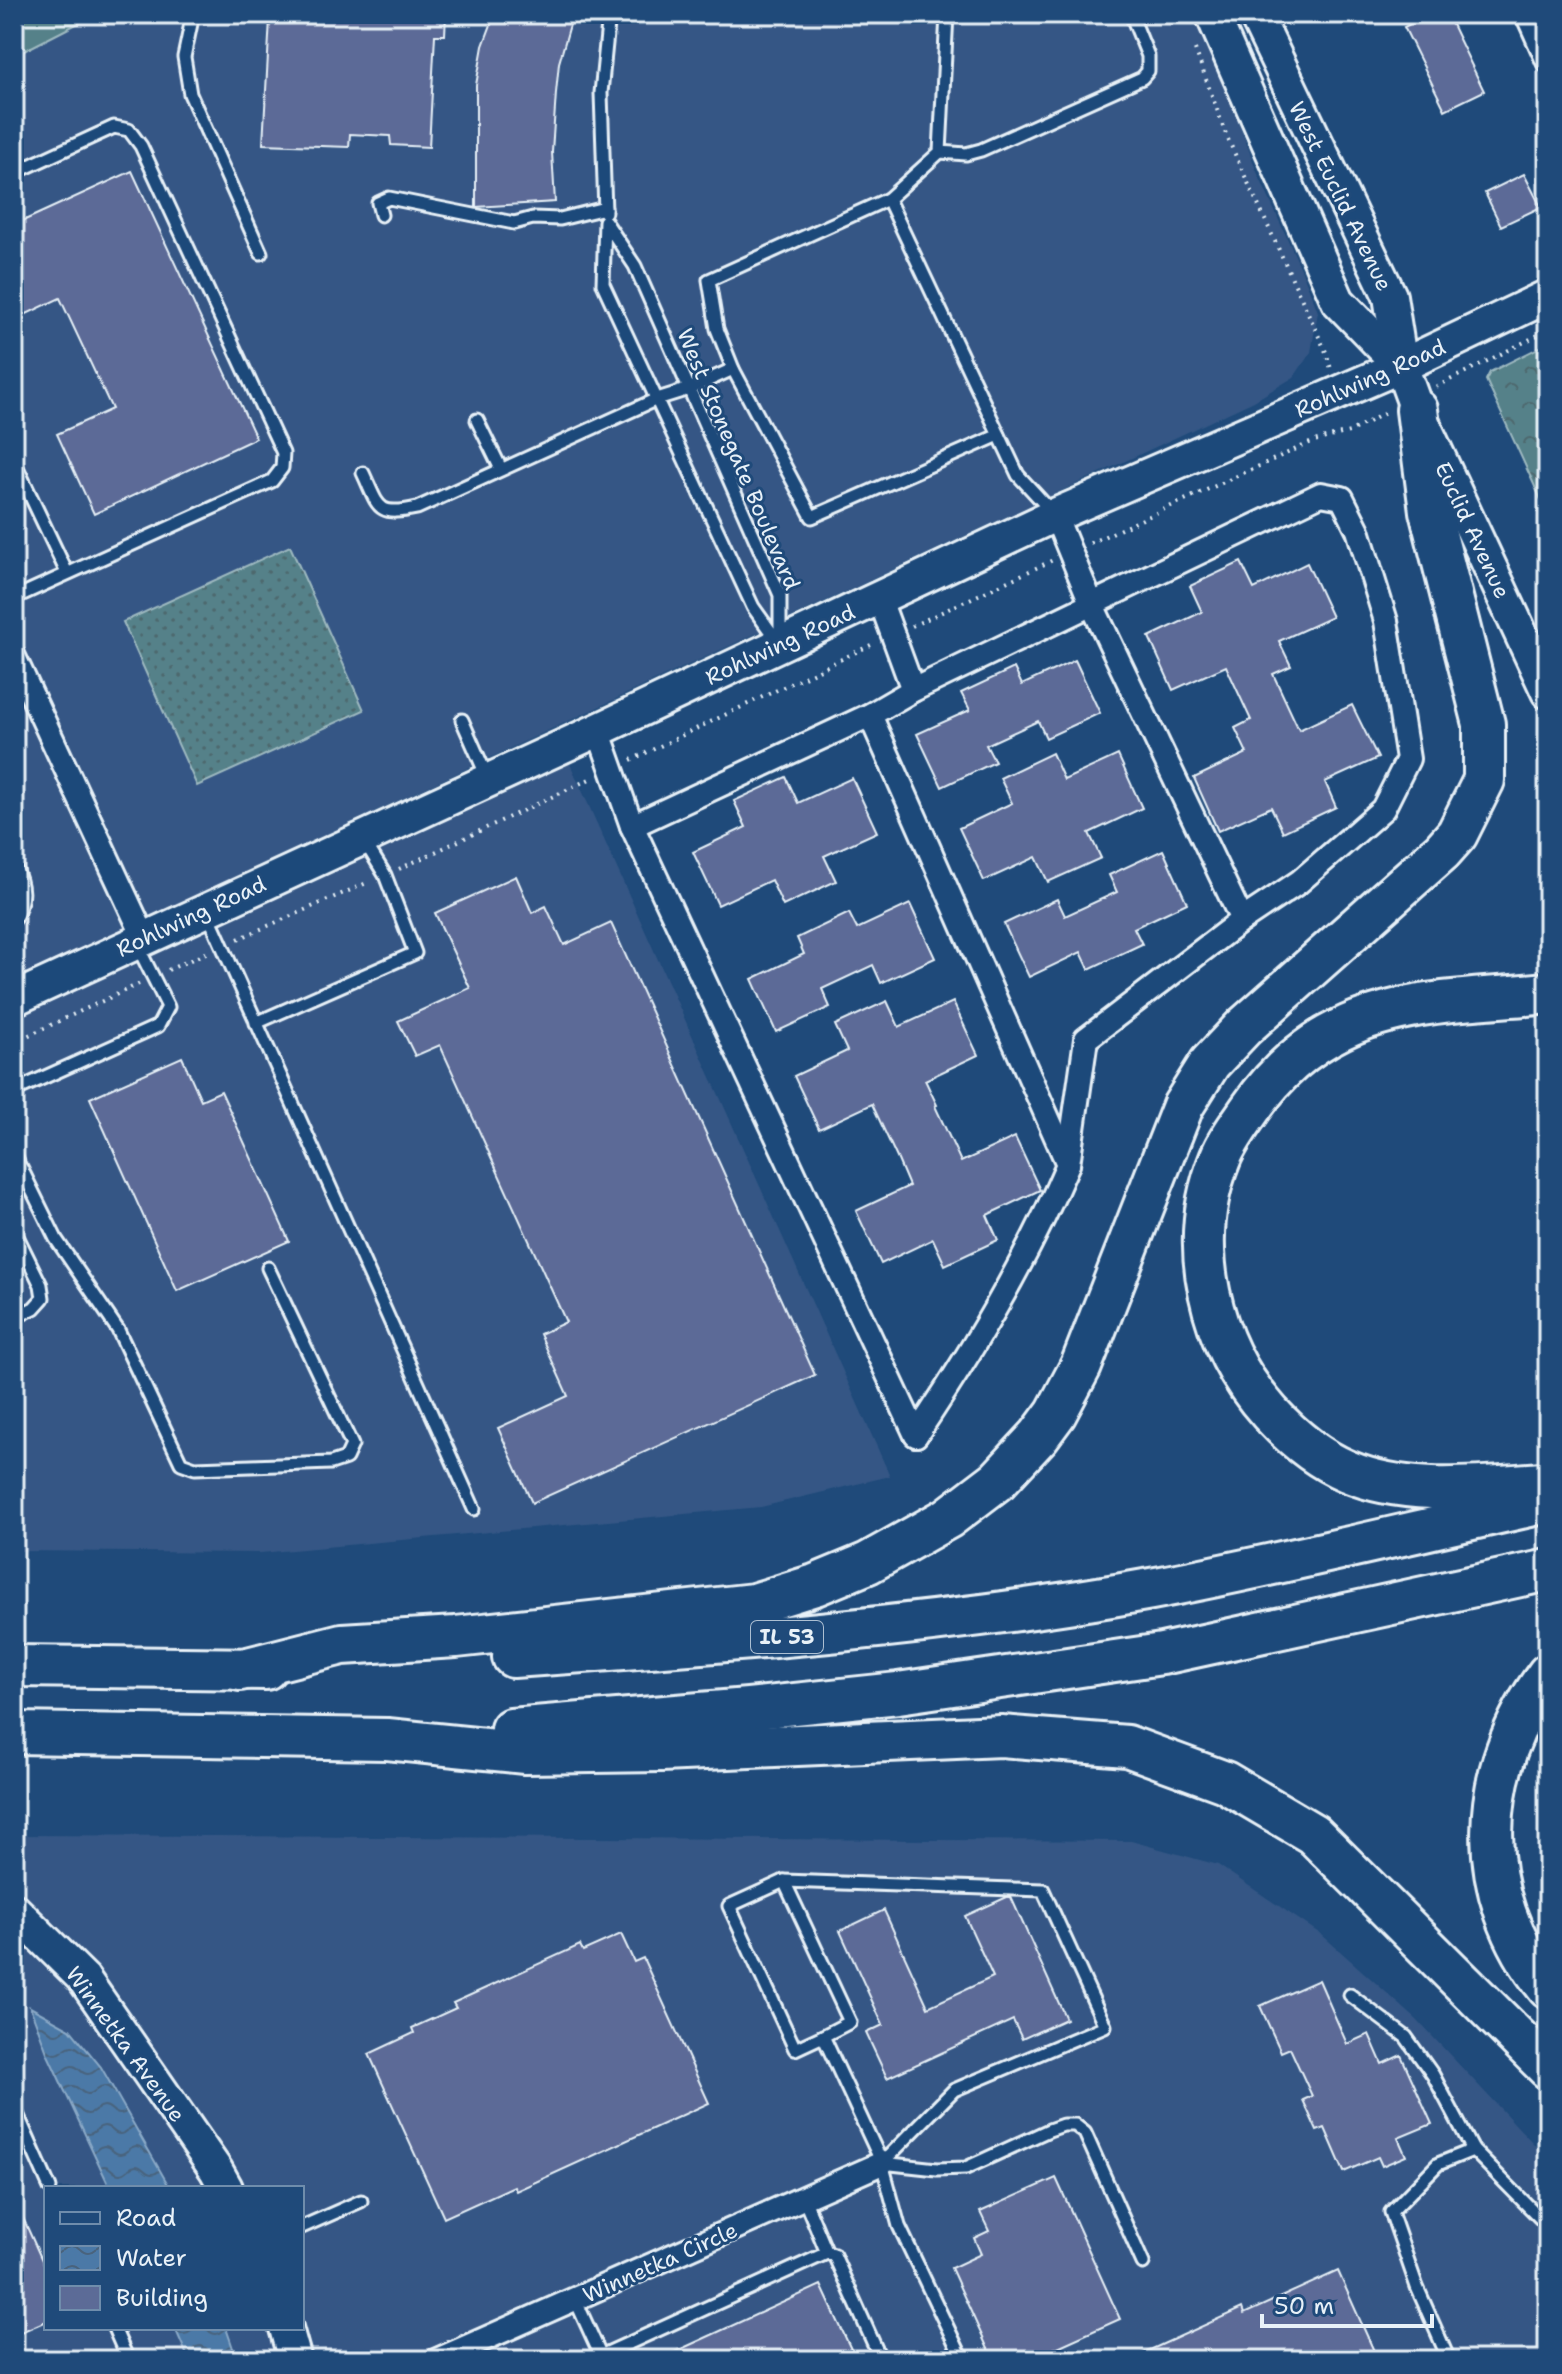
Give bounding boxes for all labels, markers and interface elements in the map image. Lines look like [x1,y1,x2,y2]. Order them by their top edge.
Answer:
street label: West Euclid Avenue [1282,97,1399,296]
street label: West Stonegate Boulevard [670,324,807,594]
street label: Rohlwing Road [1290,332,1450,425]
street label: Euclid Avenue [1428,457,1517,603]
street label: Rohlwing Road [701,597,860,692]
street label: Rohlwing Road [112,869,271,964]
road number: IL 53 [751,1621,823,1653]
street label: Winnetka Avenue [59,1961,192,2128]
legend [44,2186,304,2330]
text: Road [116,2202,176,2234]
street label: Winnetka Circle [578,2215,742,2310]
text: Water [116,2242,187,2274]
scale bar [1262,2278,1432,2328]
text: Building [116,2282,208,2314]
text: 50 m [1274,2290,1334,2322]

